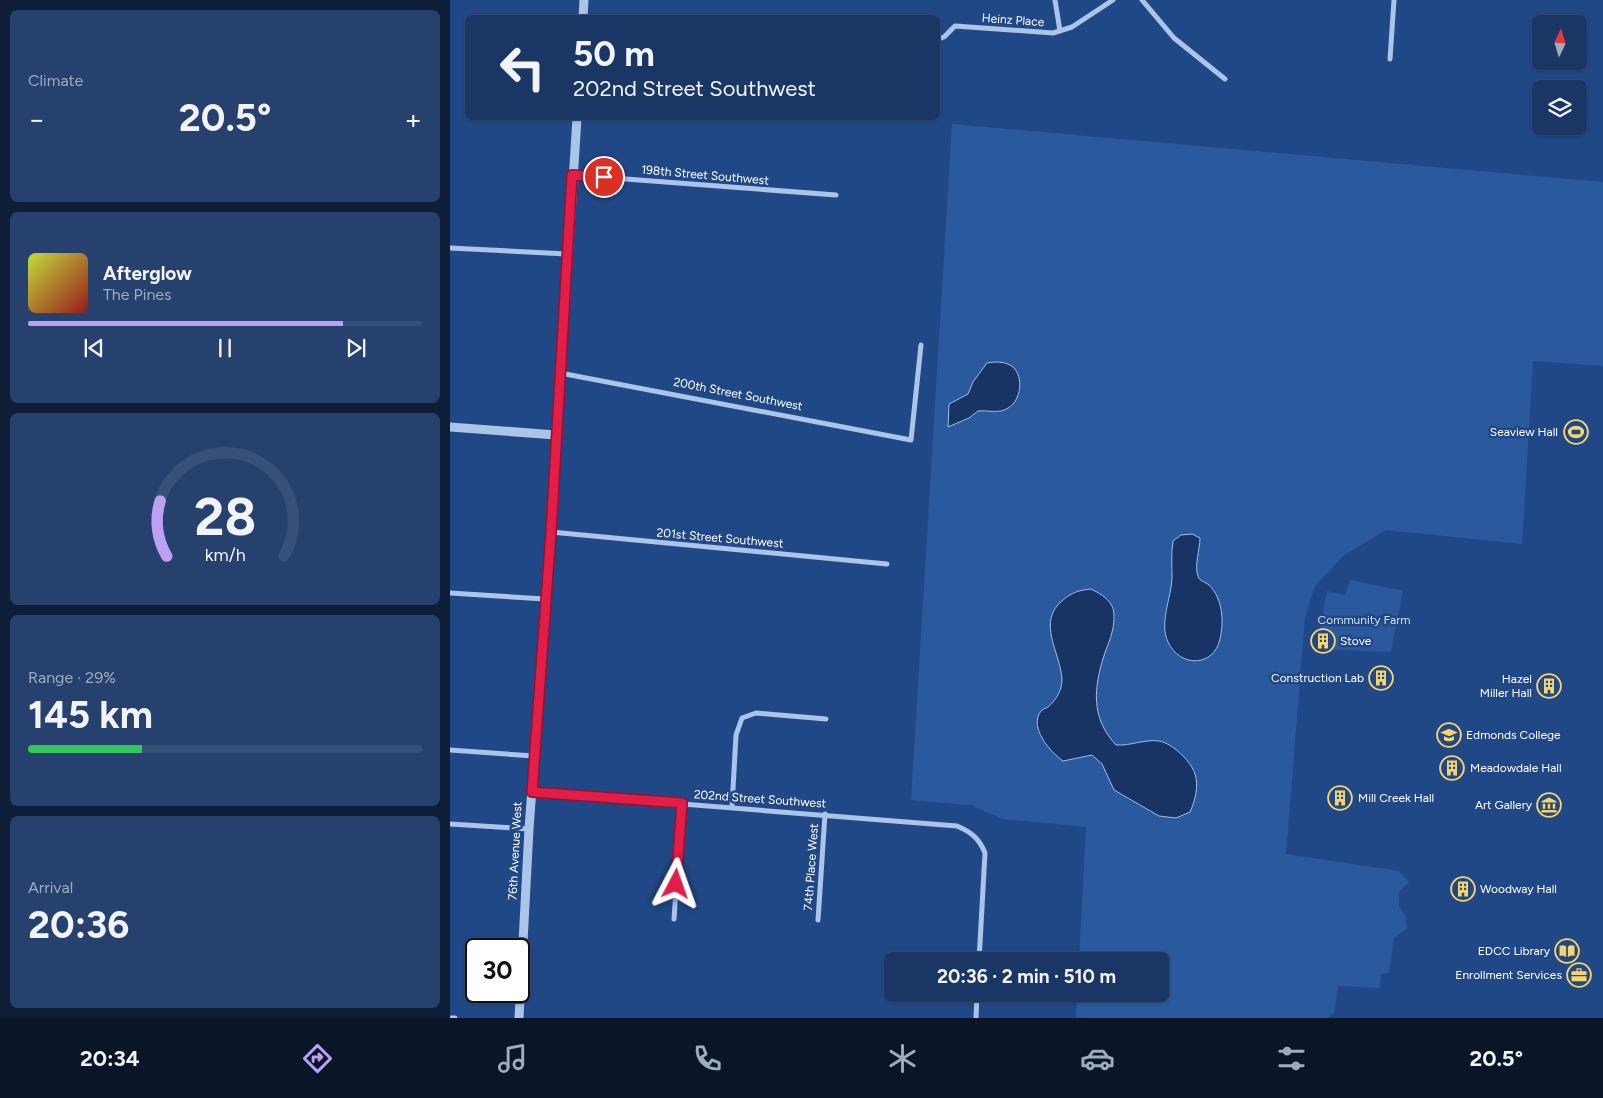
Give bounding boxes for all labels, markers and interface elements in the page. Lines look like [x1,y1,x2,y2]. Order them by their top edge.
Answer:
street label: Heinz Place [981,11,1045,29]
north arrow [1532,15,1588,70]
map controls [1532,15,1587,135]
text: 50 m [573,33,655,75]
icon: left [490,35,555,100]
text: Climate [28,71,83,90]
text: 202nd Street Southwest [573,75,816,102]
button: layers [1532,80,1587,135]
text: 20.5° [179,95,271,141]
text: − [28,102,45,136]
text: + [405,102,422,136]
pin [583,156,625,198]
street label: 198th Street Southwest [641,162,770,188]
icon: arrive [590,163,618,191]
text: Afterglow [103,262,192,285]
text: The Pines [103,285,172,304]
icon: previous [80,334,108,362]
icon: pause [211,334,239,362]
icon: next [342,334,370,362]
street label: 200th Street Southwest [672,375,804,413]
sports icon: Seaview Hall [1563,419,1589,445]
place label: Seaview Hall [1490,425,1558,439]
text: 28 [194,486,256,548]
street label: 201st Street Southwest [656,525,784,551]
text: km/h [205,544,245,565]
park label: Community Farm [1318,613,1410,627]
building icon: Stove [1310,628,1336,654]
place label: Stove [1340,634,1372,648]
building icon: Construction Lab [1368,665,1394,691]
text: Range · 29% [28,668,116,687]
place label: Construction Lab [1271,671,1364,685]
place label: Hazel Miller Hall [1480,672,1532,700]
building icon: Hazel Miller Hall [1536,673,1562,699]
text: 145 km [28,692,153,738]
school or university icon: Edmonds College [1436,722,1462,748]
place label: Edmonds College [1466,728,1561,742]
building icon: Meadowdale Hall [1439,755,1465,781]
place label: Meadowdale Hall [1470,761,1562,775]
building icon: Mill Creek Hall [1327,785,1353,811]
street label: 202nd Street Southwest [693,787,827,811]
place label: Mill Creek Hall [1358,791,1434,805]
museum icon: Art Gallery [1536,792,1562,818]
place label: Art Gallery [1475,798,1533,812]
street label: 76th Avenue West [505,801,525,901]
street label: 74th Place West [801,822,821,911]
position arrow [649,857,701,909]
building icon: Woodway Hall [1450,876,1476,902]
text: Arrival [28,878,73,897]
place label: Woodway Hall [1480,882,1557,896]
text: 20:36 [28,902,129,948]
speed limit sign: 30 [465,938,530,1003]
library icon: EDCC Library [1554,938,1580,964]
place label: EDCC Library [1478,944,1551,958]
office icon: Enrollment Services [1566,962,1592,988]
text: 20:36 · 2 min · 510 m [937,965,1116,988]
place label: Enrollment Services [1455,968,1562,982]
icon: directions [300,1041,335,1076]
icon: music [495,1041,530,1076]
icon: phone [690,1041,725,1076]
icon: climate [885,1041,920,1076]
icon: car [1080,1041,1115,1076]
icon: filters [1274,1041,1309,1076]
text: 20:34 [80,1045,140,1072]
text: 20.5° [1469,1045,1523,1072]

